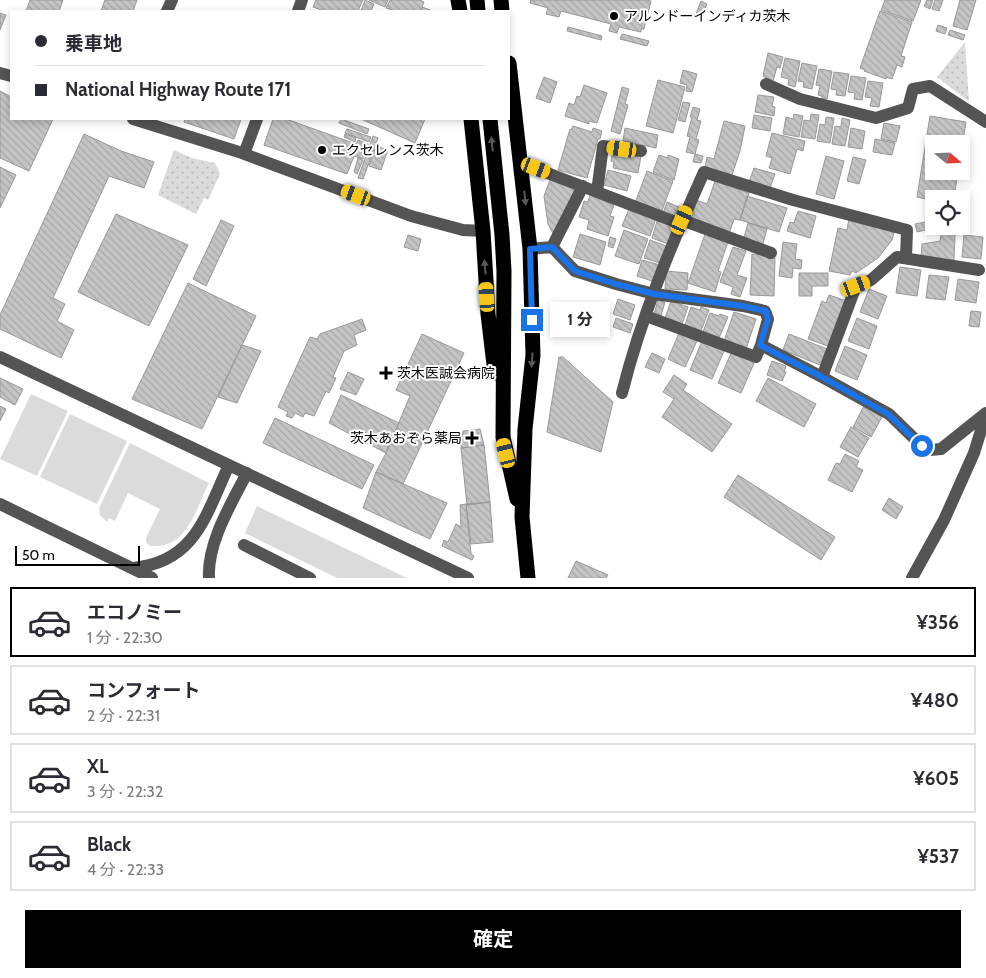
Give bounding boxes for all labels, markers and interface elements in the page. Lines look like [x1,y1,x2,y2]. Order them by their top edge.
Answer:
place label: アルンドーインディカ茨木 [624,7,791,25]
marker: アルンドーインディカ茨木 [608,10,620,22]
text: 乗車地 [65,32,122,55]
text: National Highway Route 171 [65,78,291,101]
one-way arrow [488,135,496,151]
north arrow [925,135,970,180]
map controls [925,135,970,235]
car [606,139,637,159]
place label: エクセレンス茨木 [332,141,444,159]
marker: エクセレンス茨木 [316,144,328,156]
car [519,156,552,180]
car [339,183,372,207]
one-way arrow [521,190,529,206]
button: locate [925,190,970,235]
car [669,203,694,237]
one-way arrow [481,258,489,274]
car [839,274,872,298]
car [478,282,495,312]
callout: 1 分 [550,302,610,338]
route end [521,309,543,331]
text: 1 分 [567,310,593,329]
one-way arrow [528,352,536,368]
place label: 茨木医誠会病院 [397,364,495,382]
marker: 茨木医誠会病院 [379,366,393,380]
place label: 茨木あおぞら薬局 [350,429,462,447]
marker: 茨木あおぞら薬局 [466,432,478,444]
route start [911,435,933,457]
car [495,437,516,469]
scale bar [15,543,140,566]
text: 50 m [22,546,55,564]
icon: car [27,600,72,645]
text: エコノミー [87,601,182,624]
text: ¥356 [916,611,959,634]
text: 1 分 · 22:30 [87,628,163,647]
icon: car [27,678,72,723]
text: コンフォート [87,679,200,702]
text: ¥480 [911,689,959,712]
text: 2 分 · 22:31 [87,706,160,725]
text: XL [87,755,108,778]
icon: car [27,756,72,801]
text: ¥605 [913,767,959,790]
text: 3 分 · 22:32 [87,782,163,801]
text: Black [87,833,131,856]
icon: car [27,834,72,879]
text: ¥537 [917,845,959,868]
text: 4 分 · 22:33 [87,860,164,879]
button: 確定 [25,910,961,968]

